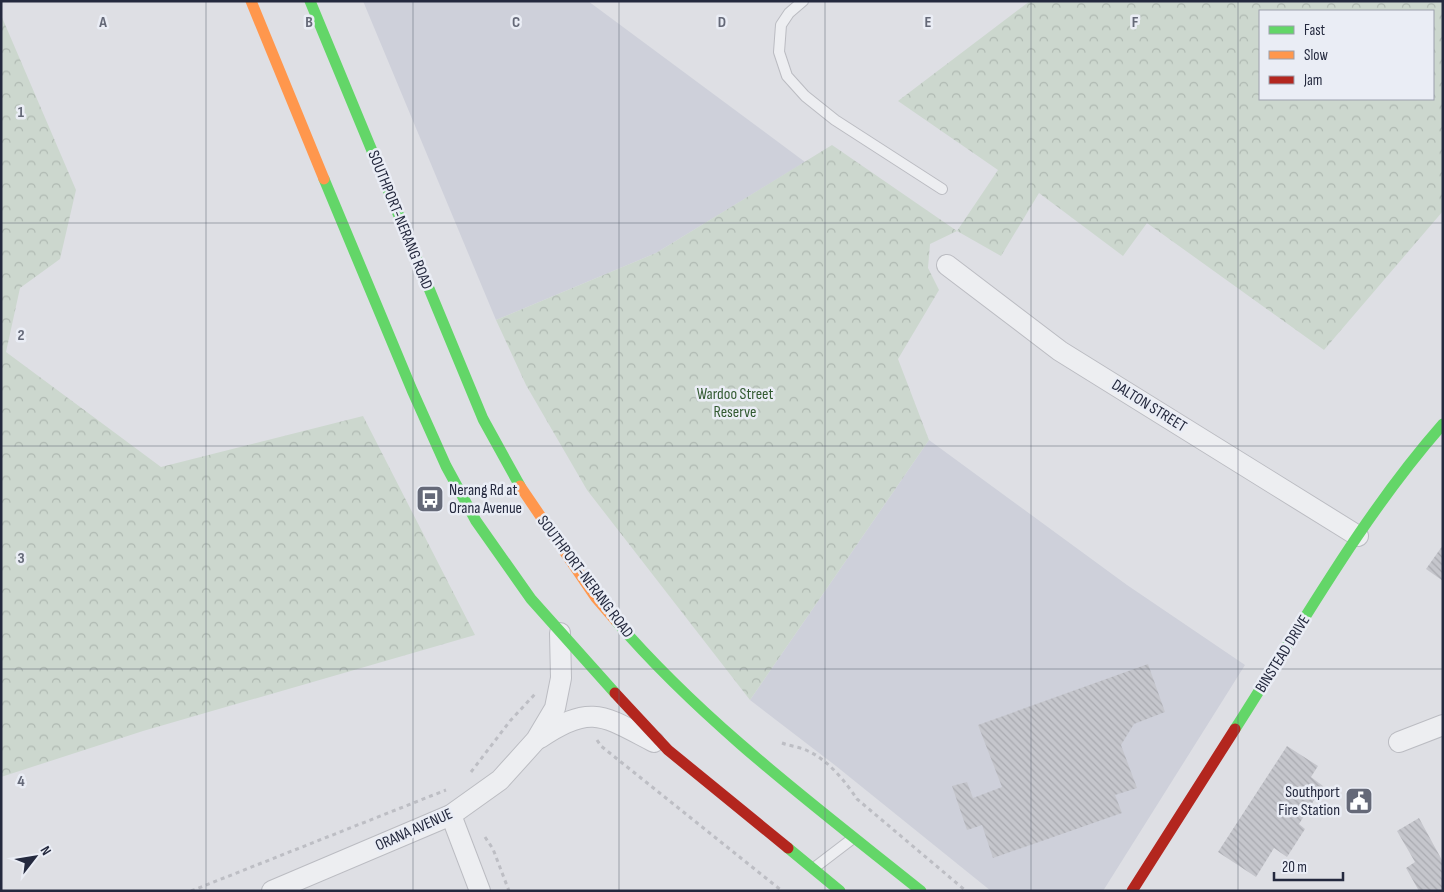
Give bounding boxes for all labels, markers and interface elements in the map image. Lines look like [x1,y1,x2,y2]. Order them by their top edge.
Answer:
legend [1259,10,1434,100]
text: A [98,13,107,32]
text: B [305,13,313,32]
text: C [512,13,520,32]
text: D [718,13,726,32]
text: E [925,13,932,32]
text: F [1132,13,1139,32]
text: Fast [1304,21,1326,40]
text: Slow [1304,46,1328,65]
text: Jam [1303,71,1322,90]
text: 1 [18,103,25,122]
street label: SOUTHPORT-NERANG ROAD [363,148,437,292]
text: 2 [17,326,25,345]
street label: DALTON STREET [1108,376,1190,437]
park label: Wardoo Street Reserve [697,385,773,422]
place label: Nerang Rd at Orana Avenue [449,481,522,518]
bus stop icon: Nerang Rd at Orana Avenue [415,484,445,514]
street label: SOUTHPORT-NERANG ROAD [533,512,637,642]
text: 3 [17,549,25,568]
street label: BINSTEAD DRIVE [1252,612,1314,696]
text: 4 [17,772,25,791]
place label: Southport Fire Station [1278,783,1340,820]
public building icon: Southport Fire Station [1344,786,1374,816]
street label: ORANA AVENUE [372,805,456,855]
north arrow [10,832,60,882]
text: N [37,843,55,858]
scale bar [1274,850,1343,882]
text: 20 m [1282,858,1307,877]

